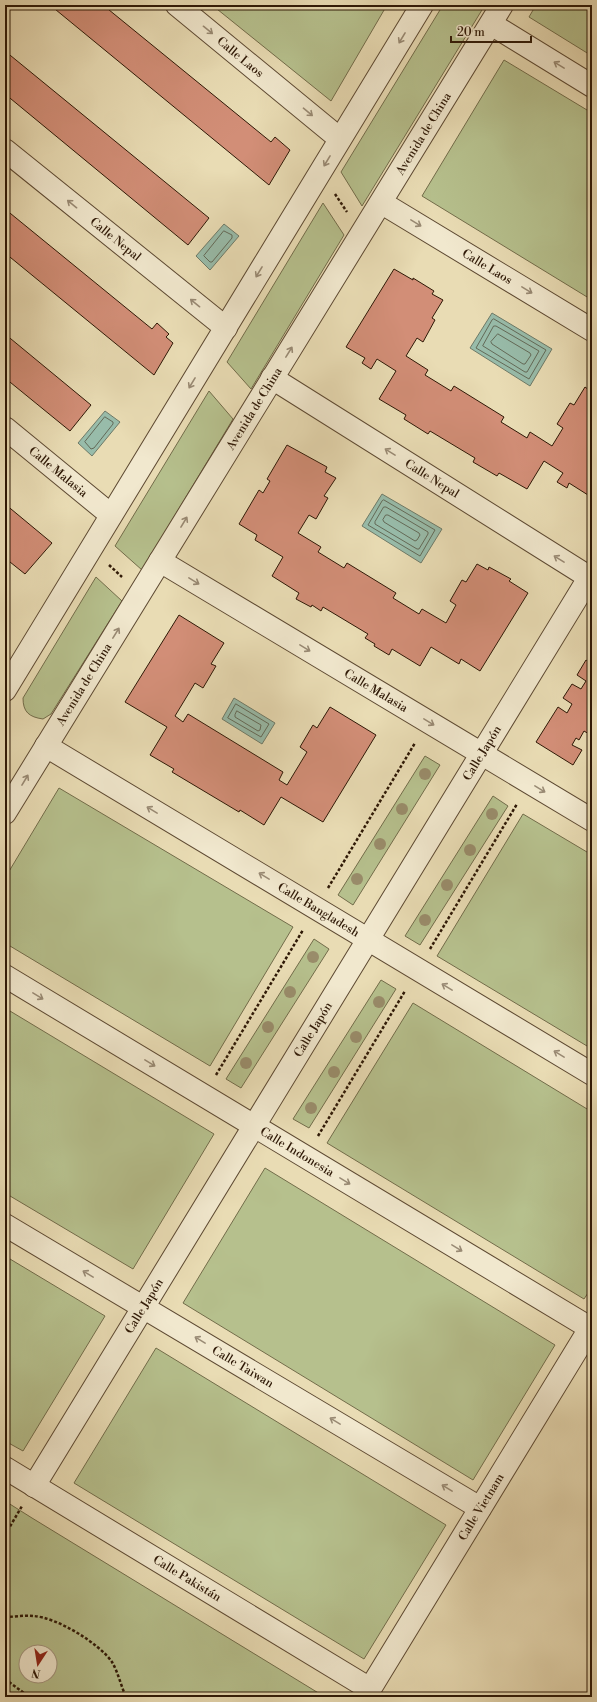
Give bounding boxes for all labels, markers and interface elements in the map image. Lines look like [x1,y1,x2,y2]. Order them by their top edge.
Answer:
scale bar [451,18,531,44]
one-way arrow [202,25,213,34]
text: 20 m [457,25,485,40]
one-way arrow [398,32,406,43]
street label: Calle Laos [214,34,266,81]
one-way arrow [553,61,565,69]
street label: Avenida de China [392,89,455,179]
one-way arrow [303,108,313,117]
one-way arrow [323,155,331,167]
one-way arrow [67,200,78,209]
street label: Calle Nepal [87,214,144,265]
one-way arrow [410,220,422,228]
street label: Calle Laos [459,246,515,288]
one-way arrow [255,266,263,278]
one-way arrow [521,287,533,295]
one-way arrow [190,299,201,308]
one-way arrow [285,347,293,358]
street label: Avenida de China [223,364,286,454]
one-way arrow [187,377,195,389]
street label: Calle Malasia [26,444,91,501]
one-way arrow [385,448,396,456]
street label: Calle Nepal [402,456,462,502]
one-way arrow [180,516,188,528]
one-way arrow [553,554,565,562]
one-way arrow [188,577,200,585]
one-way arrow [112,627,120,639]
street label: Avenida de China [53,640,116,729]
one-way arrow [299,644,311,652]
street label: Calle Malasia [341,666,411,716]
one-way arrow [423,718,435,726]
street label: Calle Japón [460,723,505,784]
one-way arrow [21,774,30,785]
one-way arrow [534,785,545,793]
one-way arrow [146,805,158,813]
one-way arrow [258,872,270,880]
street label: Calle Bangladesh [275,880,362,941]
one-way arrow [441,982,453,990]
one-way arrow [32,993,44,1001]
street label: Calle Japón [291,999,336,1060]
one-way arrow [553,1049,565,1057]
one-way arrow [144,1060,156,1068]
street label: Calle Indonesia [257,1124,337,1181]
one-way arrow [339,1177,351,1185]
one-way arrow [451,1244,462,1252]
one-way arrow [83,1270,94,1278]
street label: Calle Japón [122,1276,167,1337]
one-way arrow [194,1336,206,1344]
street label: Calle Taiwan [209,1343,276,1391]
one-way arrow [329,1417,341,1425]
street label: Calle Vietnam [455,1470,508,1543]
one-way arrow [441,1484,453,1492]
street label: Calle Pakistán [150,1552,224,1605]
north arrow [18,1644,58,1684]
text: N [30,1665,42,1681]

